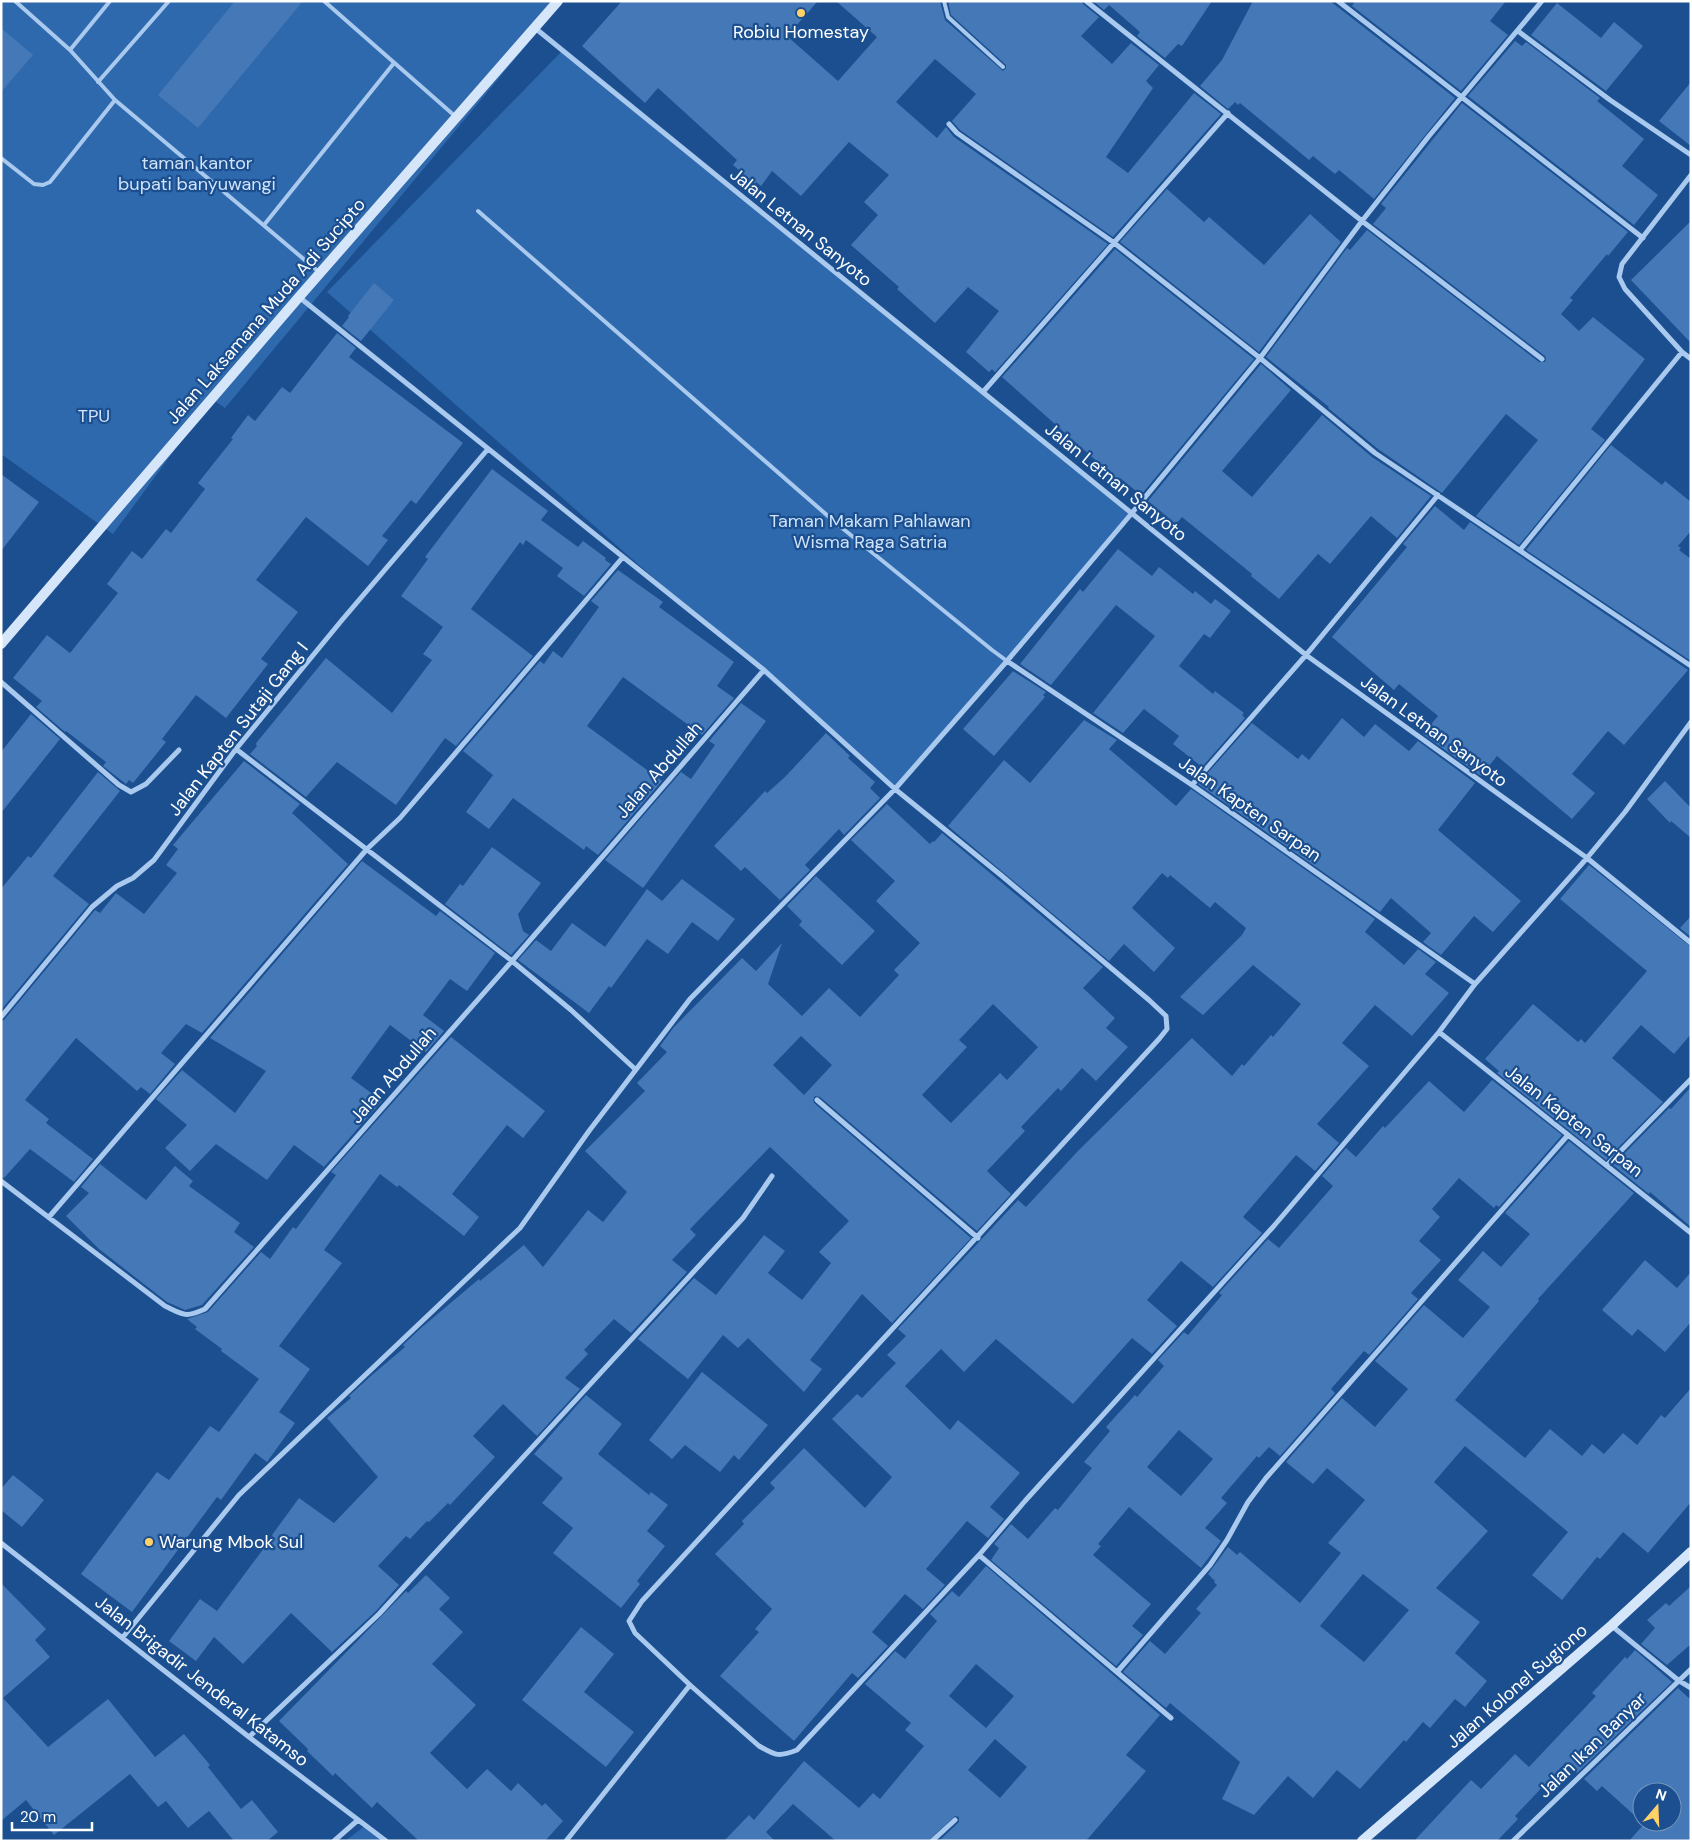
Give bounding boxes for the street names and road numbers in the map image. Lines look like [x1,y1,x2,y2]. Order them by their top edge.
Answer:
street label: Jalan Letnan Sanyoto [725,162,877,292]
street label: Jalan Laksamana Muda Adi Sucipto [161,193,371,429]
street label: Jalan Letnan Sanyoto [1040,417,1192,547]
street label: Jalan Kapten Sutaji Gang I [162,637,314,821]
street label: Jalan Letnan Sanyoto [1356,669,1512,793]
street label: Jalan Abdullah [610,717,708,823]
street label: Jalan Kapten Sarpan [1174,751,1326,867]
street label: Jalan Abdullah [344,1022,442,1128]
street label: Jalan Kapten Sarpan [1500,1060,1648,1182]
street label: Jalan Brigadir Jenderal Katamso [90,1590,314,1772]
street label: Jalan Kolonel Sugiono [1442,1618,1592,1754]
street label: Jalan Ikan Banyar [1532,1687,1652,1803]

